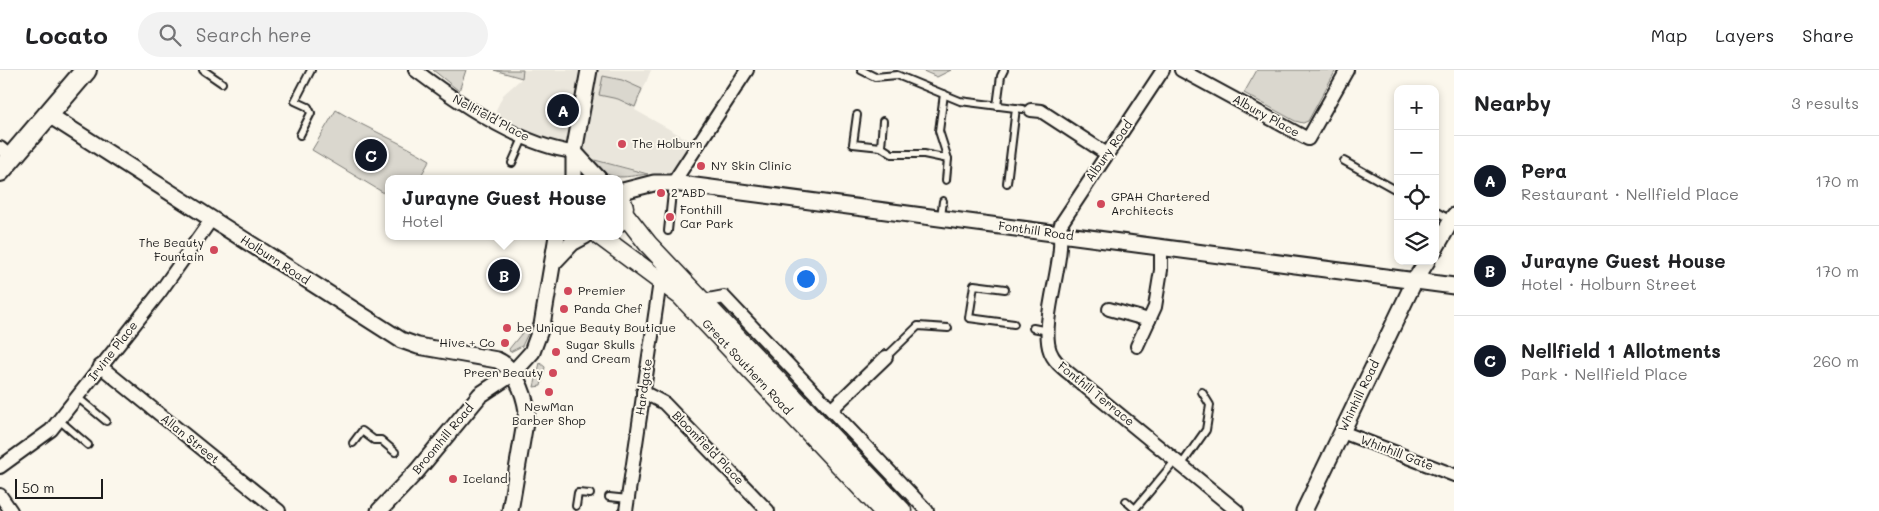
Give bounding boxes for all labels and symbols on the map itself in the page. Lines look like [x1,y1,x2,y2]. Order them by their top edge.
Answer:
street label: Nellfield Place [450,90,533,144]
street label: Albury Place [1230,90,1303,140]
pin: A [547,91,579,129]
street label: Albury Road [1081,116,1135,184]
place label: The Holburn [632,135,702,151]
pin: C [355,136,387,174]
marker: The Holburn [616,138,628,150]
place label: NY Skin Clinic [711,157,791,173]
marker: NY Skin Clinic [695,160,707,172]
place label: 2 ABD [671,184,706,200]
marker: 2 ABD [655,187,667,199]
place label: GPAH Chartered Architects [1111,188,1210,218]
marker: GPAH Chartered Architects [1095,198,1107,210]
place label: Fonthill Car Park [680,201,733,231]
marker: Fonthill Car Park [664,211,676,223]
street label: Fonthill Road [997,217,1075,243]
street label: Holburn Road [238,231,313,288]
place label: The Beauty Fountain [139,234,204,264]
marker: The Beauty Fountain [208,244,220,256]
pin: B [488,256,520,294]
your location [793,266,819,292]
place label: Premier [578,282,625,298]
marker: Premier [562,285,574,297]
place label: Panda Chef [574,300,642,316]
marker: Panda Chef [558,303,570,315]
street label: Great Southern Road [699,315,797,418]
street label: Irvine Place [84,317,141,383]
place label: be Unique Beauty Boutique [517,319,676,335]
marker: be Unique Beauty Boutique [501,322,513,334]
place label: Hive + Co [439,334,495,350]
place label: Sugar Skulls and Cream [566,336,635,366]
marker: Hive + Co [499,337,511,349]
marker: Sugar Skulls and Cream [550,346,562,358]
street label: Fonthill Terrace [1055,357,1138,429]
street label: Whinhill Road [1334,357,1383,434]
street label: Hardgate [631,358,655,416]
place label: Preen Beauty [464,364,543,380]
marker: Preen Beauty [547,367,559,379]
marker: NewMan Barber Shop [543,386,555,398]
place label: NewMan Barber Shop [512,398,586,428]
street label: Broomhill Road [408,399,477,477]
street label: Bloomfield Place [669,407,748,488]
street label: Allan Street [158,410,223,467]
street label: Whinhill Gate [1359,431,1436,473]
place label: Iceland [463,470,508,486]
marker: Iceland [447,473,459,485]
scale bar [15,476,102,499]

